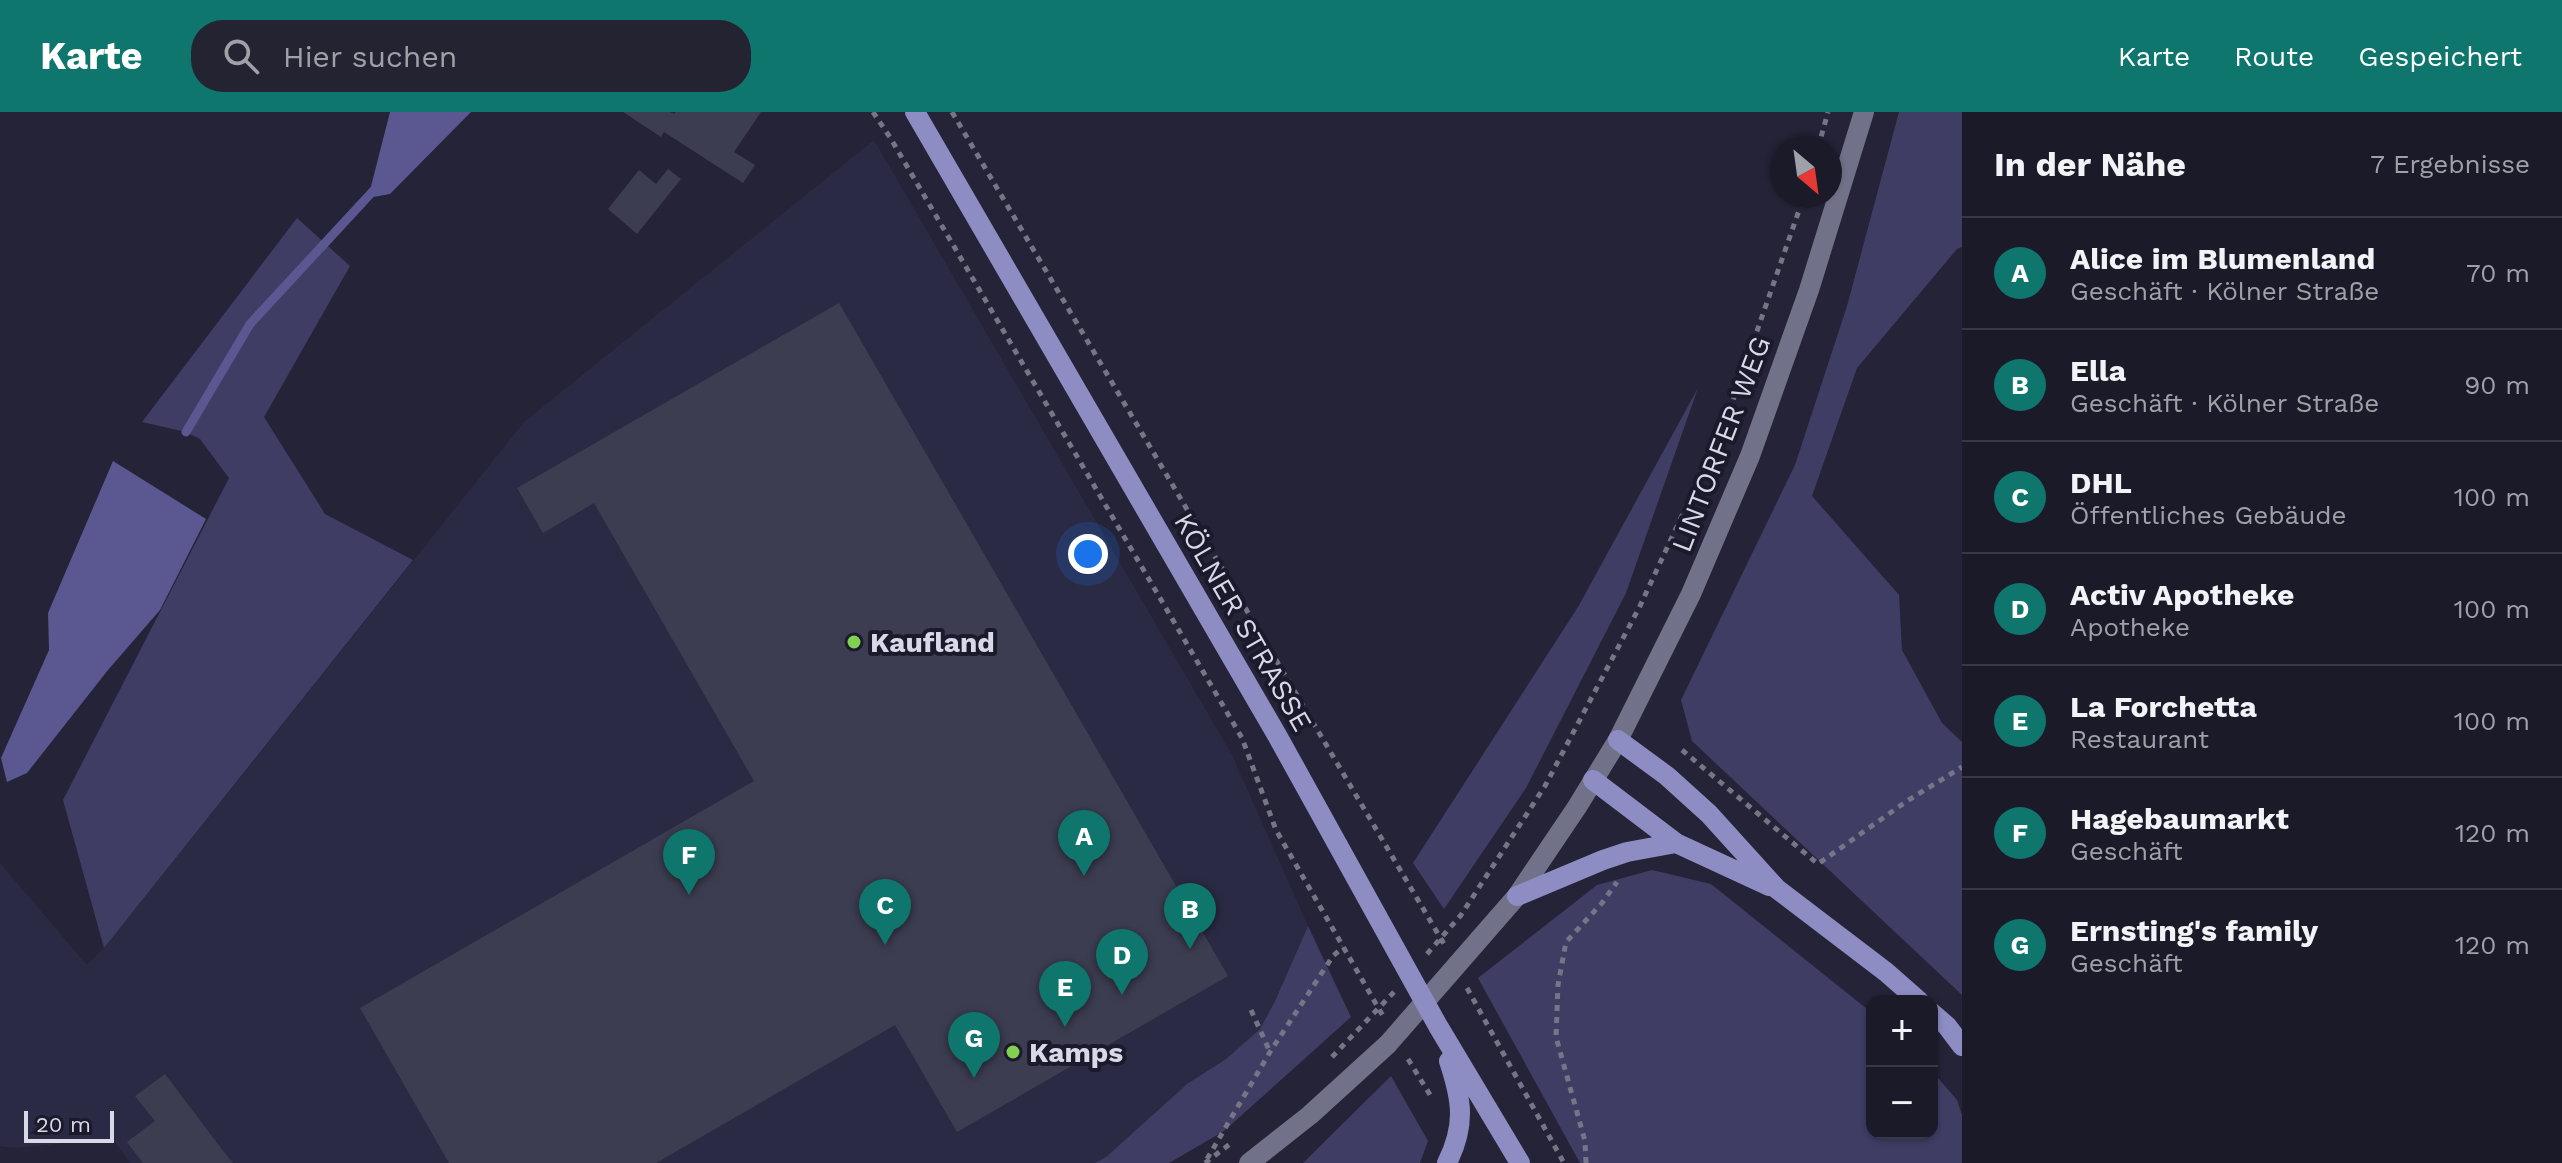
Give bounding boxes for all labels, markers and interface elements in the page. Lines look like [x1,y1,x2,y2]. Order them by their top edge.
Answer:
search box [191,20,751,92]
text: Karte [40,34,143,78]
icon: search [219,34,263,78]
text: Hier suchen [283,39,457,74]
text: Karte [2118,40,2190,73]
text: Route [2234,40,2314,73]
text: Gespeichert [2358,40,2522,73]
north arrow [1770,136,1842,208]
text: In der Nähe [1994,144,2186,184]
text: 7 Ergebnisse [2370,149,2530,179]
text: Alice im Blumenland [2070,241,2375,276]
text: A [2011,258,2029,288]
text: 70 m [2466,258,2530,288]
text: Geschäft · Kölner Straße [2070,276,2379,306]
street label: LINTORFER WEG [1665,331,1777,557]
text: Ella [2070,353,2126,388]
text: B [2011,370,2029,400]
text: 90 m [2464,370,2530,400]
text: Geschäft · Kölner Straße [2070,388,2379,418]
text: DHL [2070,465,2132,500]
text: C [2011,482,2029,512]
text: 100 m [2454,482,2530,512]
text: Öffentliches Gebäude [2070,500,2347,530]
street label: KÖLNER STRASSE [1167,507,1319,737]
your location [1068,534,1108,574]
text: Activ Apotheke [2070,577,2294,612]
text: D [2011,594,2029,624]
text: 100 m [2454,594,2530,624]
text: Apotheke [2070,612,2190,642]
place label: Kaufland [870,626,995,659]
marker: Kaufland [845,633,863,651]
text: La Forchetta [2070,689,2257,724]
text: E [2012,706,2028,736]
text: 100 m [2454,706,2530,736]
text: Restaurant [2070,724,2209,754]
text: Hagebaumarkt [2070,801,2289,836]
pin: A [1058,810,1110,876]
text: F [2012,818,2028,848]
text: 120 m [2455,818,2530,848]
pin: F [663,829,715,895]
text: Geschäft [2070,836,2183,866]
pin: C [859,879,911,945]
pin: B [1164,883,1216,949]
text: Ernsting's family [2070,913,2318,948]
pin: D [1096,929,1148,995]
text: G [2011,930,2029,960]
text: 120 m [2455,930,2530,960]
text: Geschäft [2070,948,2183,978]
pin: E [1039,961,1091,1027]
map controls [1866,995,1938,1139]
button: + [1866,995,1938,1067]
pin: G [948,1012,1000,1078]
place label: Kamps [1029,1036,1123,1069]
marker: Kamps [1004,1043,1022,1061]
button: − [1866,1067,1938,1139]
scale bar [24,1107,114,1143]
text: 20 m [36,1112,91,1137]

